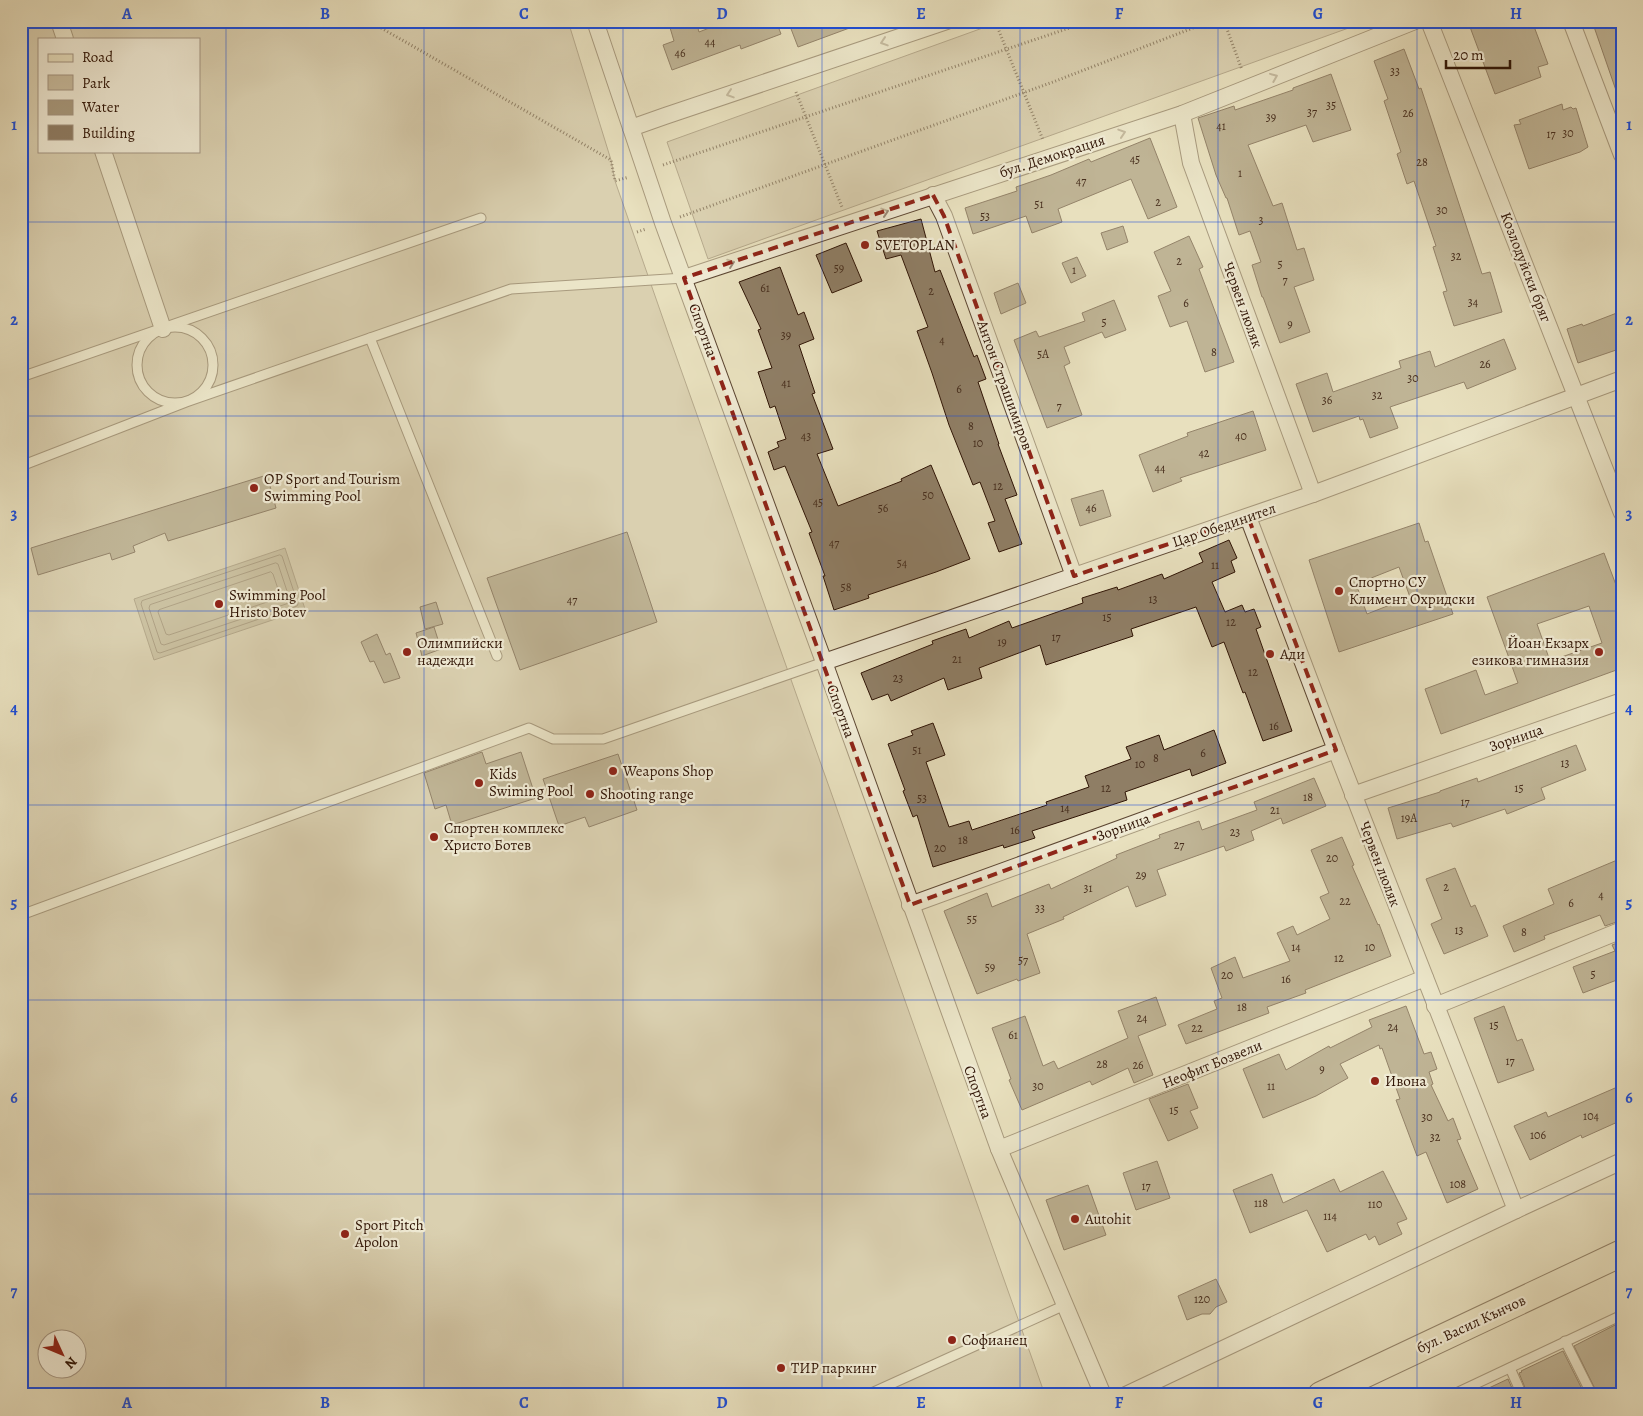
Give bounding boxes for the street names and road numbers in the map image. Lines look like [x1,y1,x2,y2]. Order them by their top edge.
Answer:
street label: бул. Демокрация [997,129,1107,183]
street label: Козлодуйски бряг [1496,209,1556,325]
street label: Червен люляк [1218,259,1268,351]
street label: Спортна [684,301,722,360]
street label: Антон Страшимиров [972,316,1038,453]
street label: Цар Обединител [1170,498,1278,552]
street label: Спортна [822,682,860,741]
street label: Зорница [1486,719,1546,757]
street label: Зорница [1093,808,1153,846]
street label: Червен люляк [1355,818,1406,910]
street label: Неофит Бозвели [1159,1035,1265,1093]
street label: Спортна [959,1063,997,1122]
street label: бул. Васил Кънчов [1413,1290,1529,1358]

